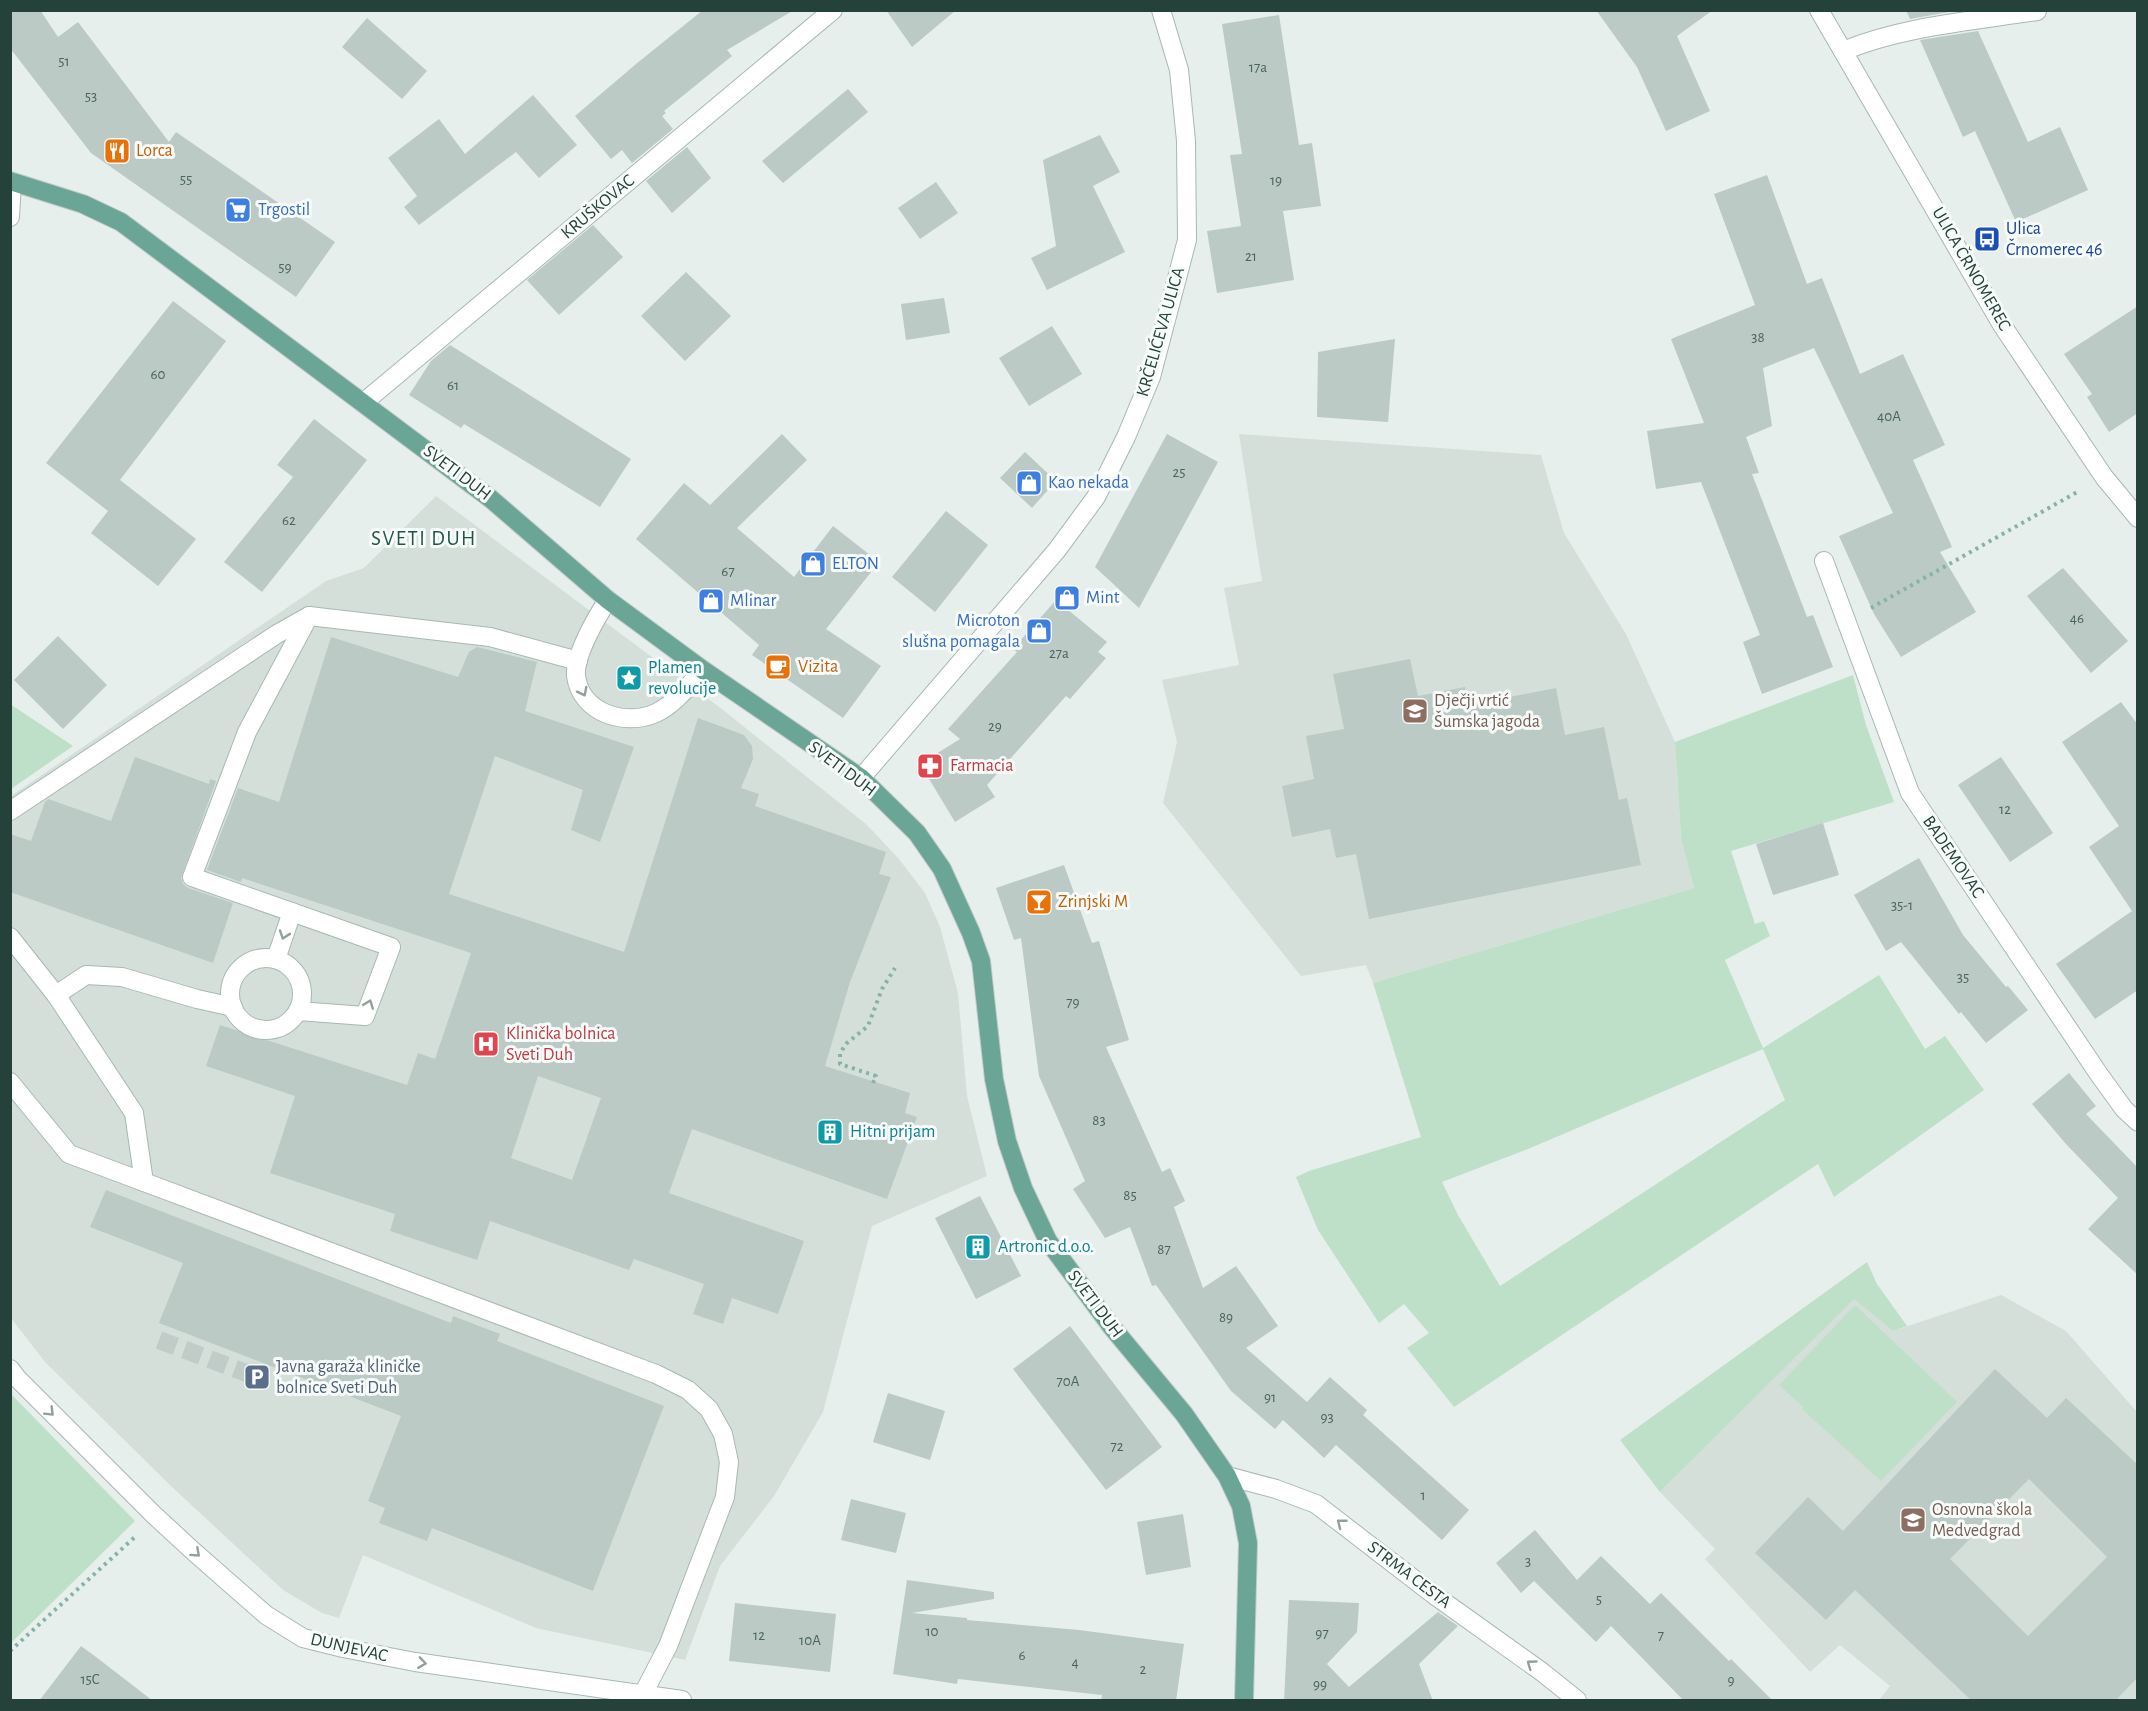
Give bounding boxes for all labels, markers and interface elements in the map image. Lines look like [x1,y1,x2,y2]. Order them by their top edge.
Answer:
house number: 51 [58,54,70,69]
house number: 17a [1249,60,1267,75]
house number: 53 [85,89,97,104]
restaurant icon: Lorca [102,136,132,166]
place label: Lorca [136,142,173,160]
street label: KRUŠKOVAC [556,169,638,243]
house number: 55 [180,172,192,187]
house number: 19 [1270,173,1282,188]
supermarket icon: Trgostil [223,195,253,225]
place label: Trgostil [258,201,310,219]
street label: ULICA ČRNOMEREC [1928,203,2016,334]
place label: Ulica Črnomerec 46 [2006,220,2103,259]
bus stop icon: Ulica Črnomerec 46 [1972,224,2002,254]
house number: 21 [1245,249,1257,264]
house number: 59 [278,260,292,275]
street label: KRČELIĆEVA ULICA [1131,264,1188,399]
house number: 38 [1751,330,1765,345]
house number: 60 [151,367,166,382]
house number: 61 [447,378,459,393]
house number: 40A [1877,409,1901,424]
street label: SVETI DUH [420,442,494,504]
house number: 25 [1172,465,1186,480]
shop icon: Kao nekada [1014,468,1044,498]
place label: Kao nekada [1048,474,1129,492]
house number: 62 [282,513,296,528]
district label: SVETI DUH [371,528,477,549]
shop icon: ELTON [798,549,828,579]
place label: ELTON [832,555,879,573]
house number: 67 [721,564,735,579]
shop icon: Mint [1052,583,1082,613]
shop icon: Mlinar [696,586,726,616]
place label: Mint [1086,589,1120,607]
place label: Mlinar [730,592,776,610]
house number: 46 [2070,611,2084,626]
place label: Microton slušna pomagala [902,612,1020,651]
shop icon: Microton slušna pomagala [1024,616,1054,646]
house number: 27a [1049,646,1069,661]
cafe icon: Vizita [763,652,793,682]
place label: Vizita [798,658,838,676]
place label: Plamen revolucije [648,659,716,698]
place icon: Plamen revolucije [614,663,644,693]
one-way arrow [576,685,588,696]
place label: Dječji vrtić Šumska jagoda [1434,692,1540,731]
school or university icon: Dječji vrtić Šumska jagoda [1400,696,1430,726]
house number: 29 [988,719,1002,734]
street label: SVETI DUH [805,738,879,800]
pharmacy icon: Farmacia [915,751,945,781]
place label: Farmacia [950,757,1014,775]
house number: 12 [1999,802,2011,817]
street label: BADEMOVAC [1919,813,1987,901]
bar icon: Zrinjski M [1024,887,1054,917]
place label: Zrinjski M [1058,893,1128,911]
house number: 35-1 [1891,898,1913,913]
one-way arrow [279,930,291,940]
house number: 35 [1957,970,1969,985]
house number: 79 [1066,995,1080,1010]
one-way arrow [362,999,374,1010]
place label: Klinička bolnica Sveti Duh [506,1025,616,1064]
hospital icon: Klinička bolnica Sveti Duh [471,1029,501,1059]
house number: 83 [1092,1113,1106,1128]
building icon: Hitni prijam [815,1117,845,1147]
place label: Hitni prijam [850,1123,935,1141]
house number: 85 [1123,1188,1137,1203]
building icon: Artronic d.o.o. [963,1232,993,1262]
place label: Artronic d.o.o. [998,1238,1094,1256]
house number: 87 [1157,1242,1171,1257]
street label: SVETI DUH [1064,1267,1126,1341]
house number: 89 [1219,1310,1233,1325]
place label: Javna garaža kliničke bolnice Sveti Duh [276,1358,421,1397]
parking icon: Javna garaža kliničke bolnice Sveti Duh [242,1362,272,1392]
house number: 70A [1057,1374,1080,1389]
house number: 91 [1264,1390,1276,1405]
one-way arrow [43,1404,54,1415]
house number: 93 [1320,1410,1334,1425]
house number: 72 [1110,1439,1124,1454]
house number: 1 [1420,1488,1426,1503]
place label: Osnovna škola Medvedgrad [1932,1501,2032,1540]
school or university icon: Osnovna škola Medvedgrad [1898,1505,1928,1535]
one-way arrow [1337,1519,1348,1530]
street label: STRMA CESTA [1364,1538,1454,1612]
one-way arrow [189,1546,200,1557]
house number: 3 [1525,1554,1531,1569]
house number: 5 [1596,1592,1602,1607]
house number: 10 [925,1624,939,1639]
house number: 97 [1315,1626,1329,1641]
house number: 12 [753,1628,765,1643]
house number: 7 [1658,1628,1664,1643]
street label: DUNJEVAC [309,1630,389,1666]
house number: 10A [799,1633,821,1648]
house number: 6 [1018,1648,1026,1663]
house number: 4 [1071,1655,1079,1670]
one-way arrow [417,1656,426,1668]
one-way arrow [1527,1660,1538,1671]
house number: 2 [1140,1662,1147,1677]
house number: 15C [80,1672,100,1687]
house number: 9 [1727,1673,1735,1688]
house number: 99 [1313,1677,1327,1692]

